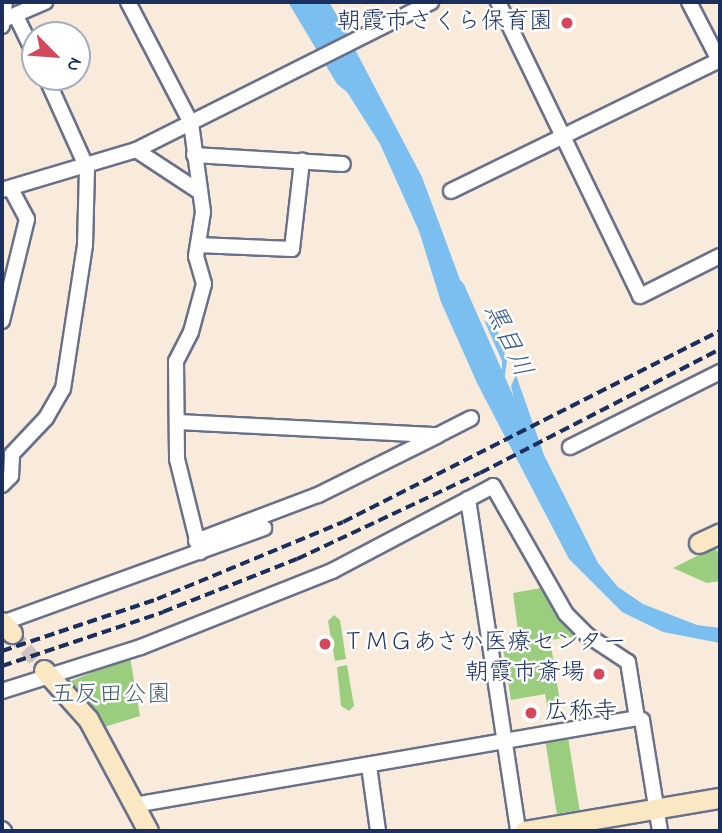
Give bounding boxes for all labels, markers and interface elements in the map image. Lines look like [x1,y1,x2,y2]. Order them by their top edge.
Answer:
place label: 朝霞市さくら保育園 [337,9,553,37]
marker: 朝霞市さくら保育園 [559,15,575,31]
north arrow [21,21,91,91]
text: N [59,53,89,76]
water label: 黒目川 [475,299,537,383]
place label: ＴＭＧあさか医療センター [341,630,629,658]
marker: ＴＭＧあさか医療センター [315,634,335,654]
place label: 朝霞市斎場 [465,660,585,688]
marker: 朝霞市斎場 [591,666,607,682]
park label: 五反田公園 [51,682,171,710]
place label: 広称寺 [545,699,617,727]
marker: 広称寺 [523,705,539,721]

